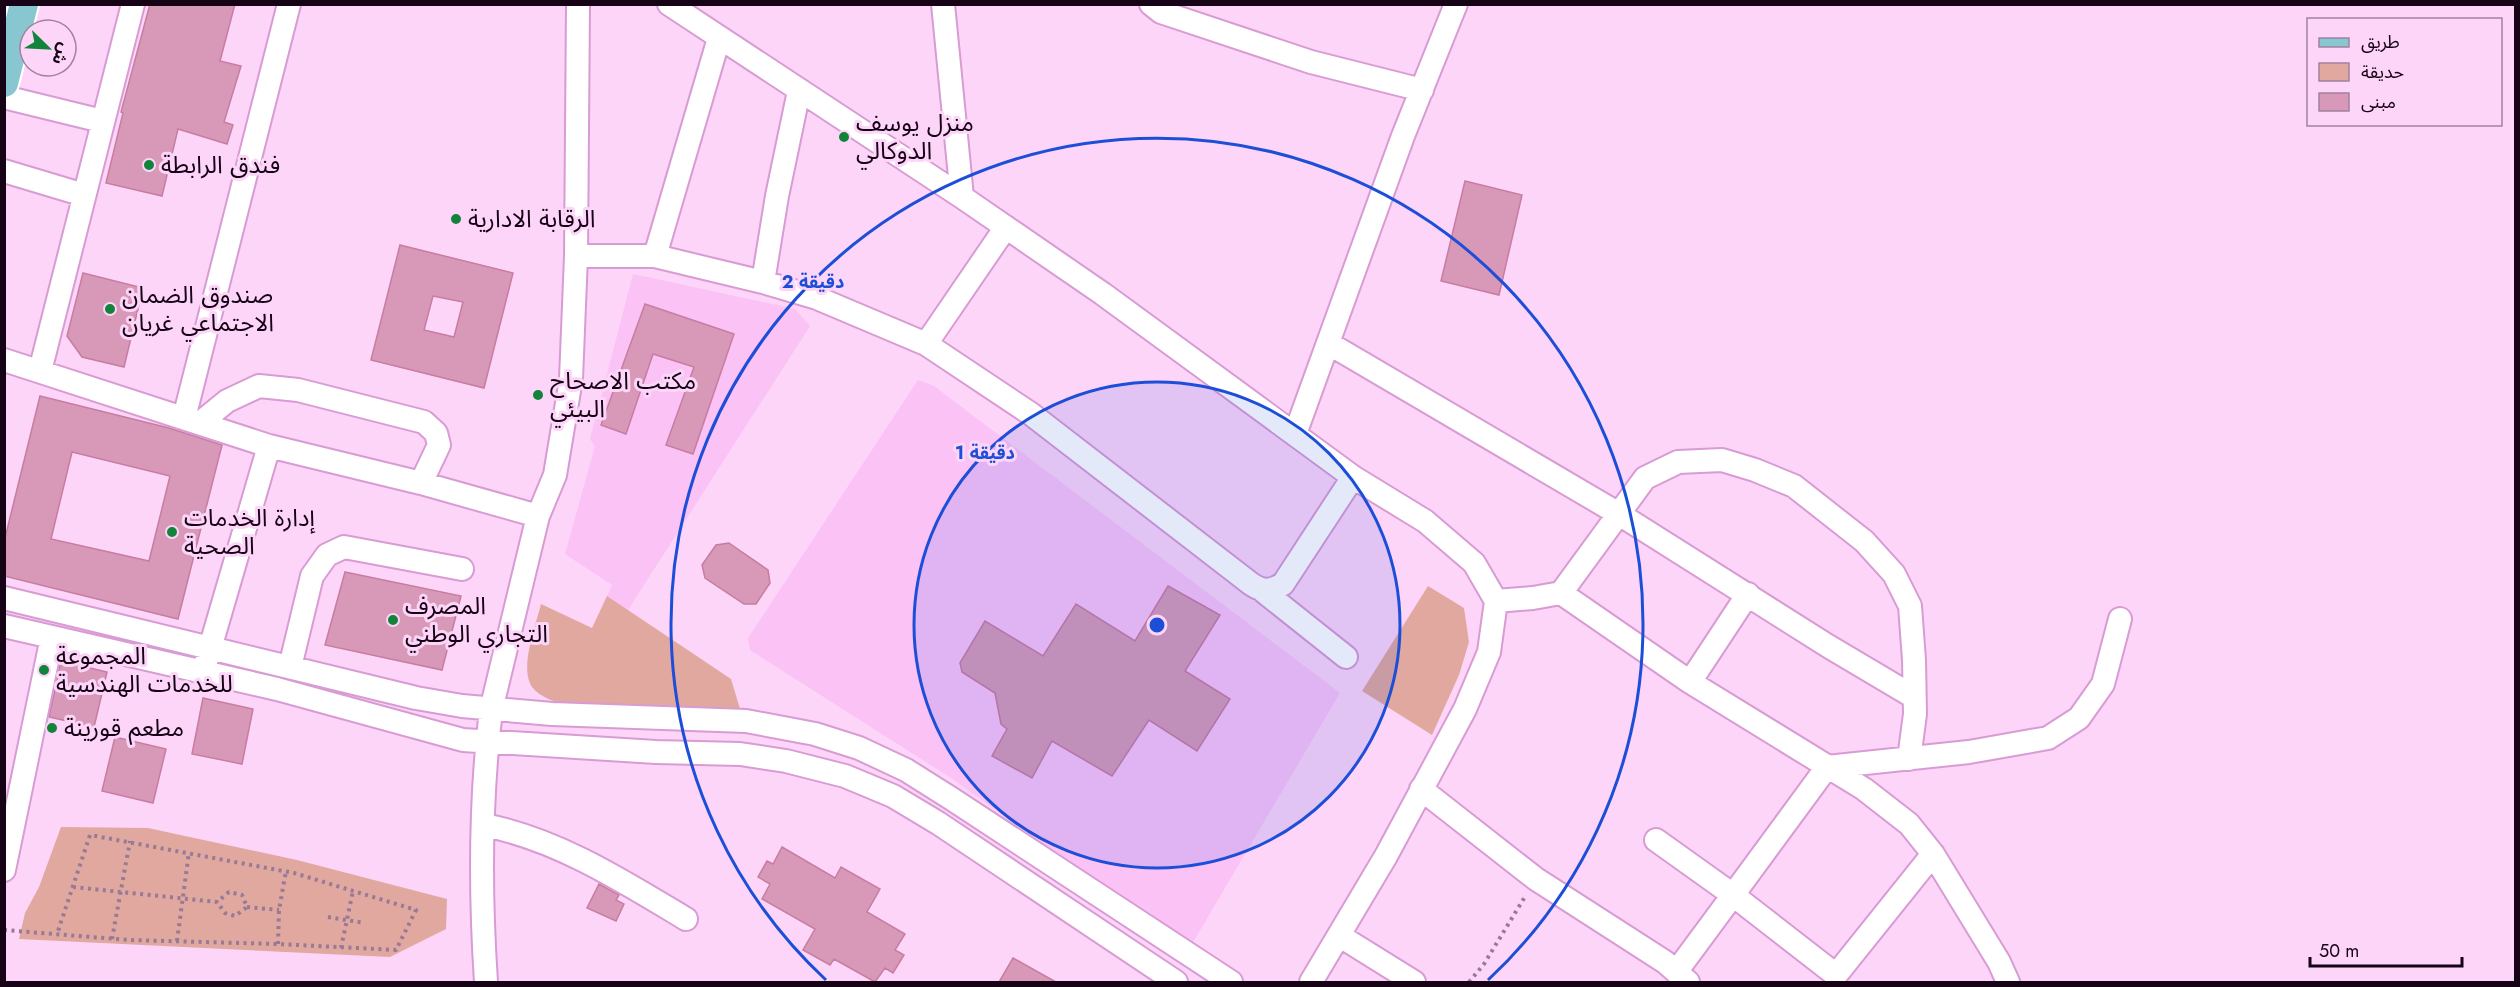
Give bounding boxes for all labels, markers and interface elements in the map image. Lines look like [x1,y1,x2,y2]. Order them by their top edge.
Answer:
north arrow [18,18,78,78]
legend [2307,18,2502,126]
text: طريق [2361,29,2400,55]
text: ش [46,39,76,69]
text: حديقة [2361,59,2404,85]
text: مبنى [2361,89,2396,115]
place label: منزل يوسف الدوكالي [856,105,974,170]
marker: منزل يوسف الدوكالي [837,130,851,144]
place label: فندق الرابطة [161,147,280,182]
marker: فندق الرابطة [142,158,156,172]
place label: الرقابة الادارية [468,201,596,236]
marker: الرقابة الادارية [449,212,463,226]
text: 2 دقيقة [782,269,844,295]
place label: صندوق الضمان الاجتماعي غريان [122,277,274,342]
marker: صندوق الضمان الاجتماعي غريان [103,302,117,316]
place label: مكتب الاصحاح البيئي [550,363,696,428]
marker: مكتب الاصحاح البيئي [531,388,545,402]
text: 1 دقيقة [955,440,1015,466]
place label: إدارة الخدمات الصحية [184,500,316,563]
marker: إدارة الخدمات الصحية [165,525,179,539]
place label: المصرف التجاري الوطني [405,588,548,653]
marker: المصرف التجاري الوطني [386,613,400,627]
centre of rings [1147,615,1167,635]
place label: المجموعة للخدمات الهندسية [56,638,233,701]
marker: المجموعة للخدمات الهندسية [37,663,51,677]
place label: مطعم قورينة [64,710,184,745]
marker: مطعم قورينة [45,721,59,735]
scale bar [2310,930,2462,968]
text: 50 m [2319,938,2359,964]

